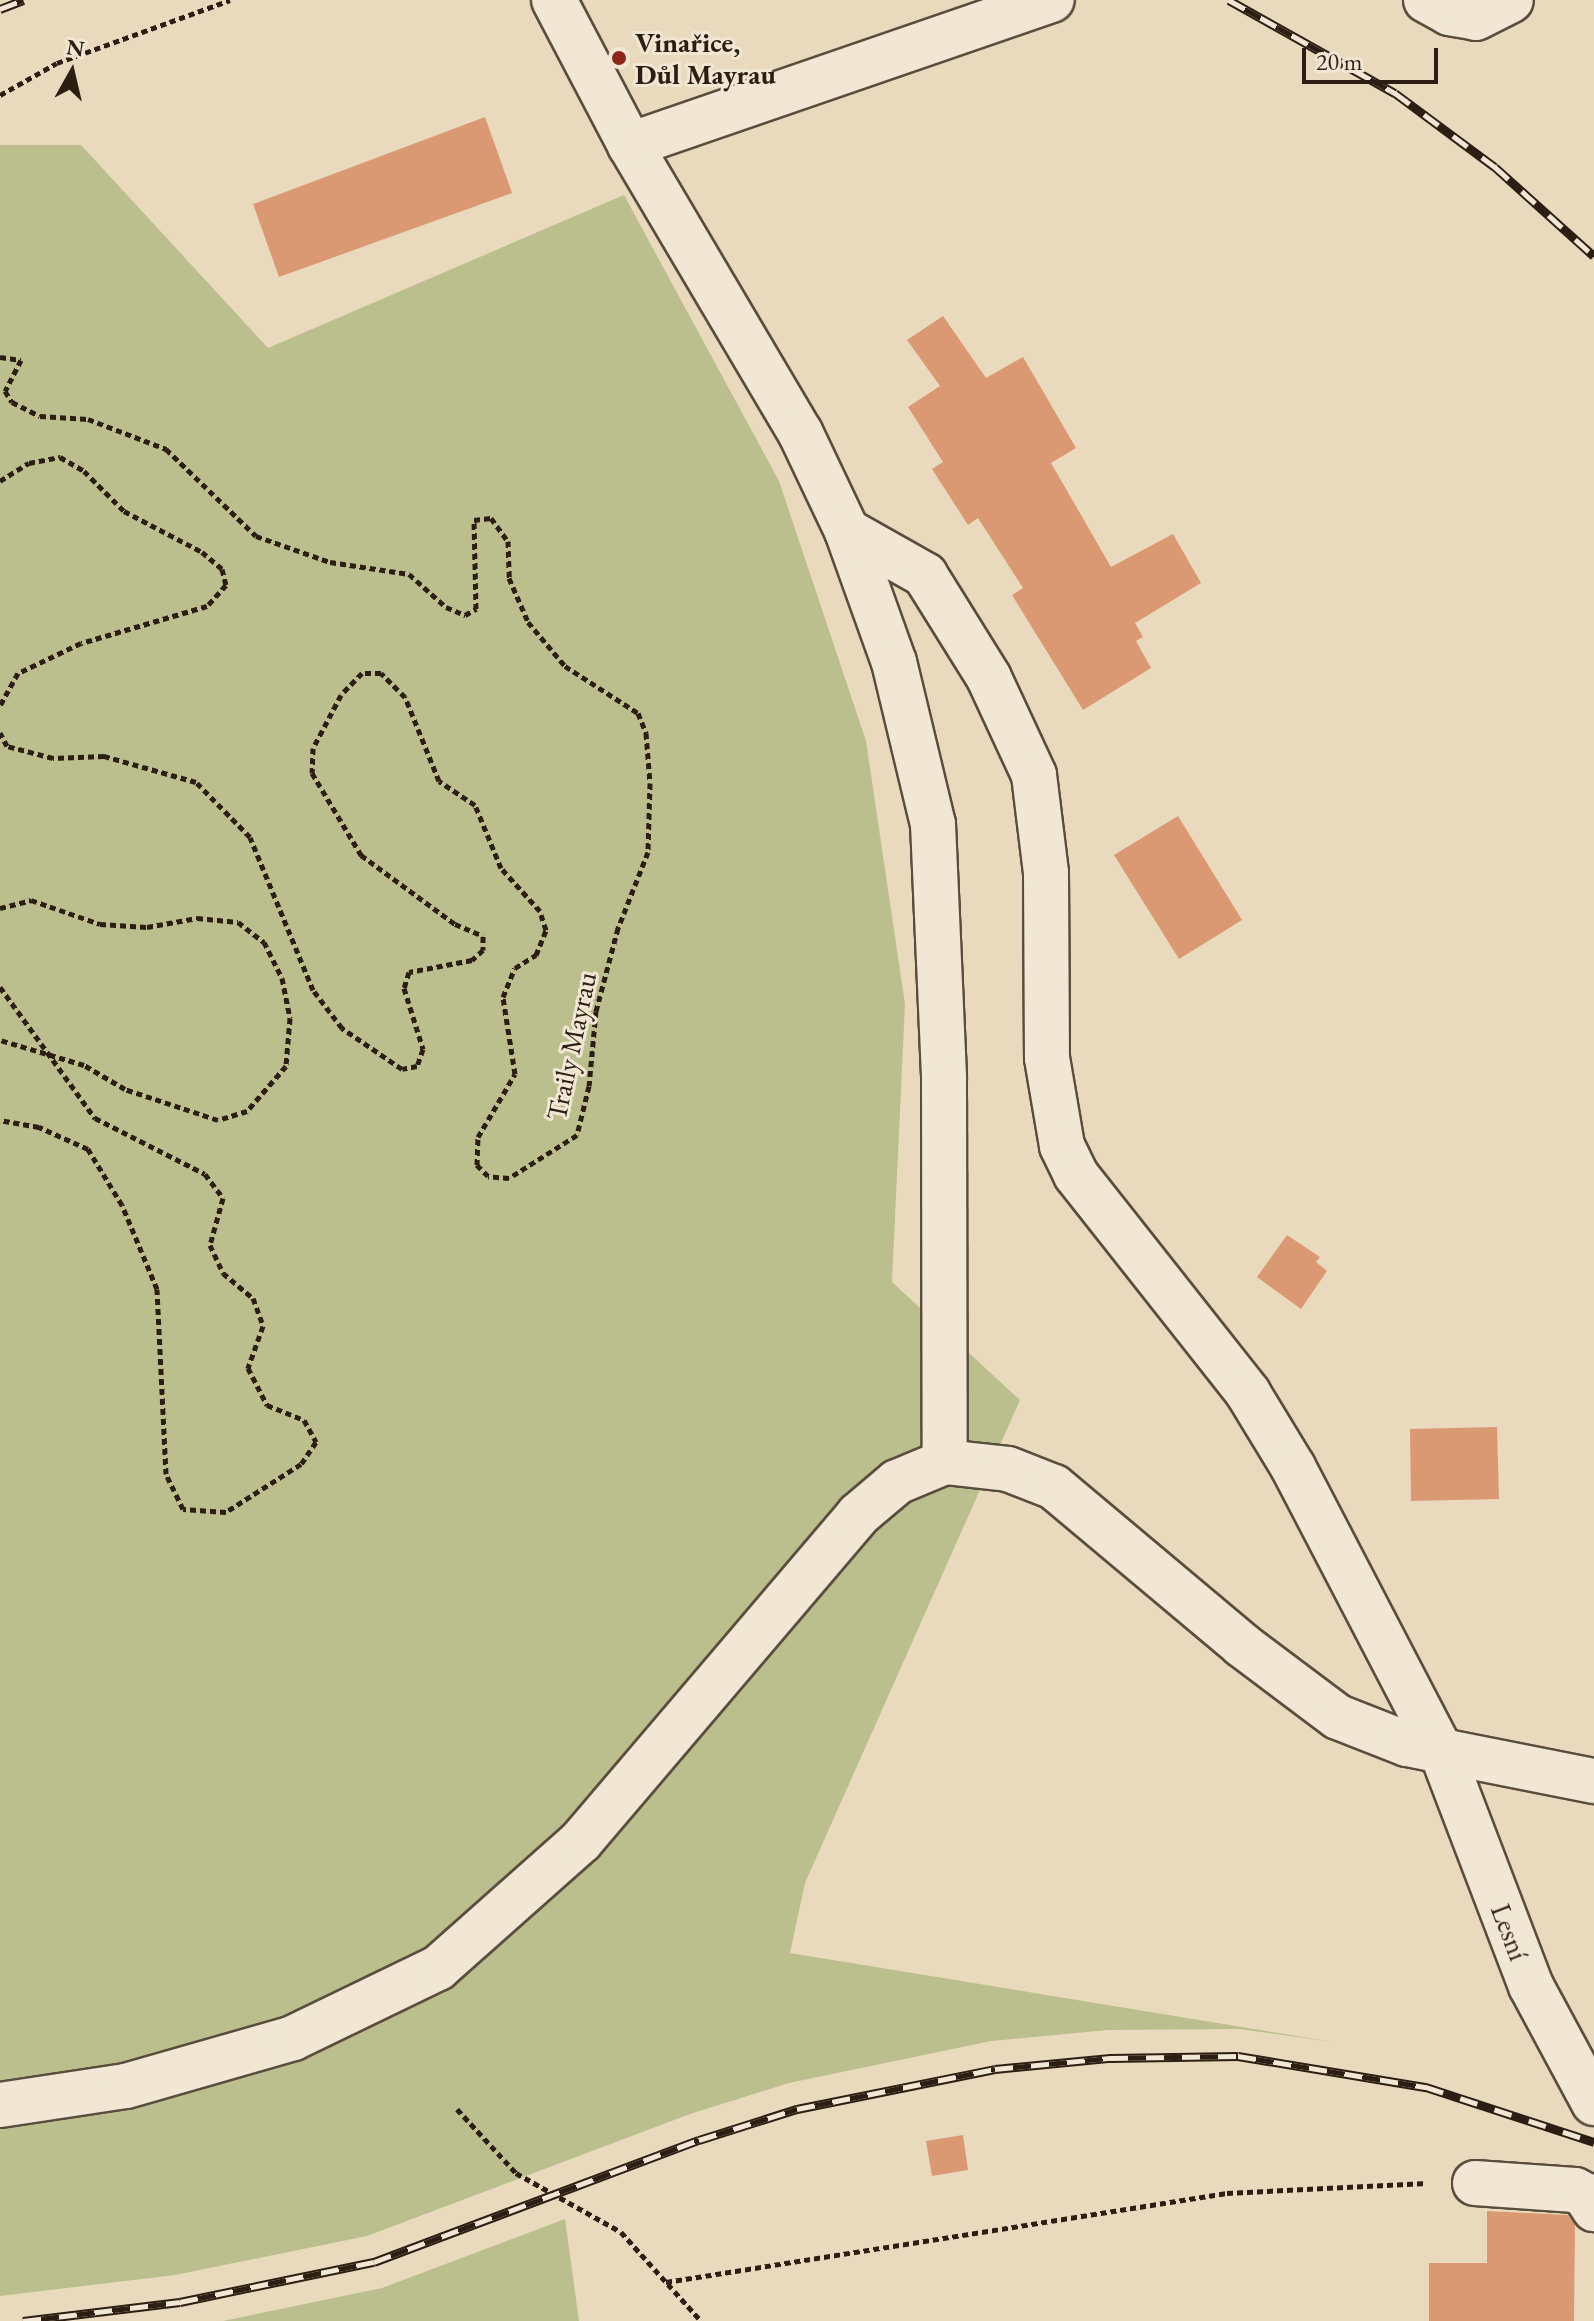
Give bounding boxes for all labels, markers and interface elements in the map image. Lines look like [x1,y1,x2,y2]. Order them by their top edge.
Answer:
place label: Vinařice, Důl Mayrau [635,25,776,91]
north arrow [32,32,112,112]
text: N [65,32,86,63]
scale bar [1306,32,1442,82]
text: 20 m [1316,46,1363,77]
marker: Vinařice, Důl Mayrau [610,49,628,67]
street label: Traily Mayrau [539,969,603,1123]
street label: Lesní [1484,1899,1536,1965]

